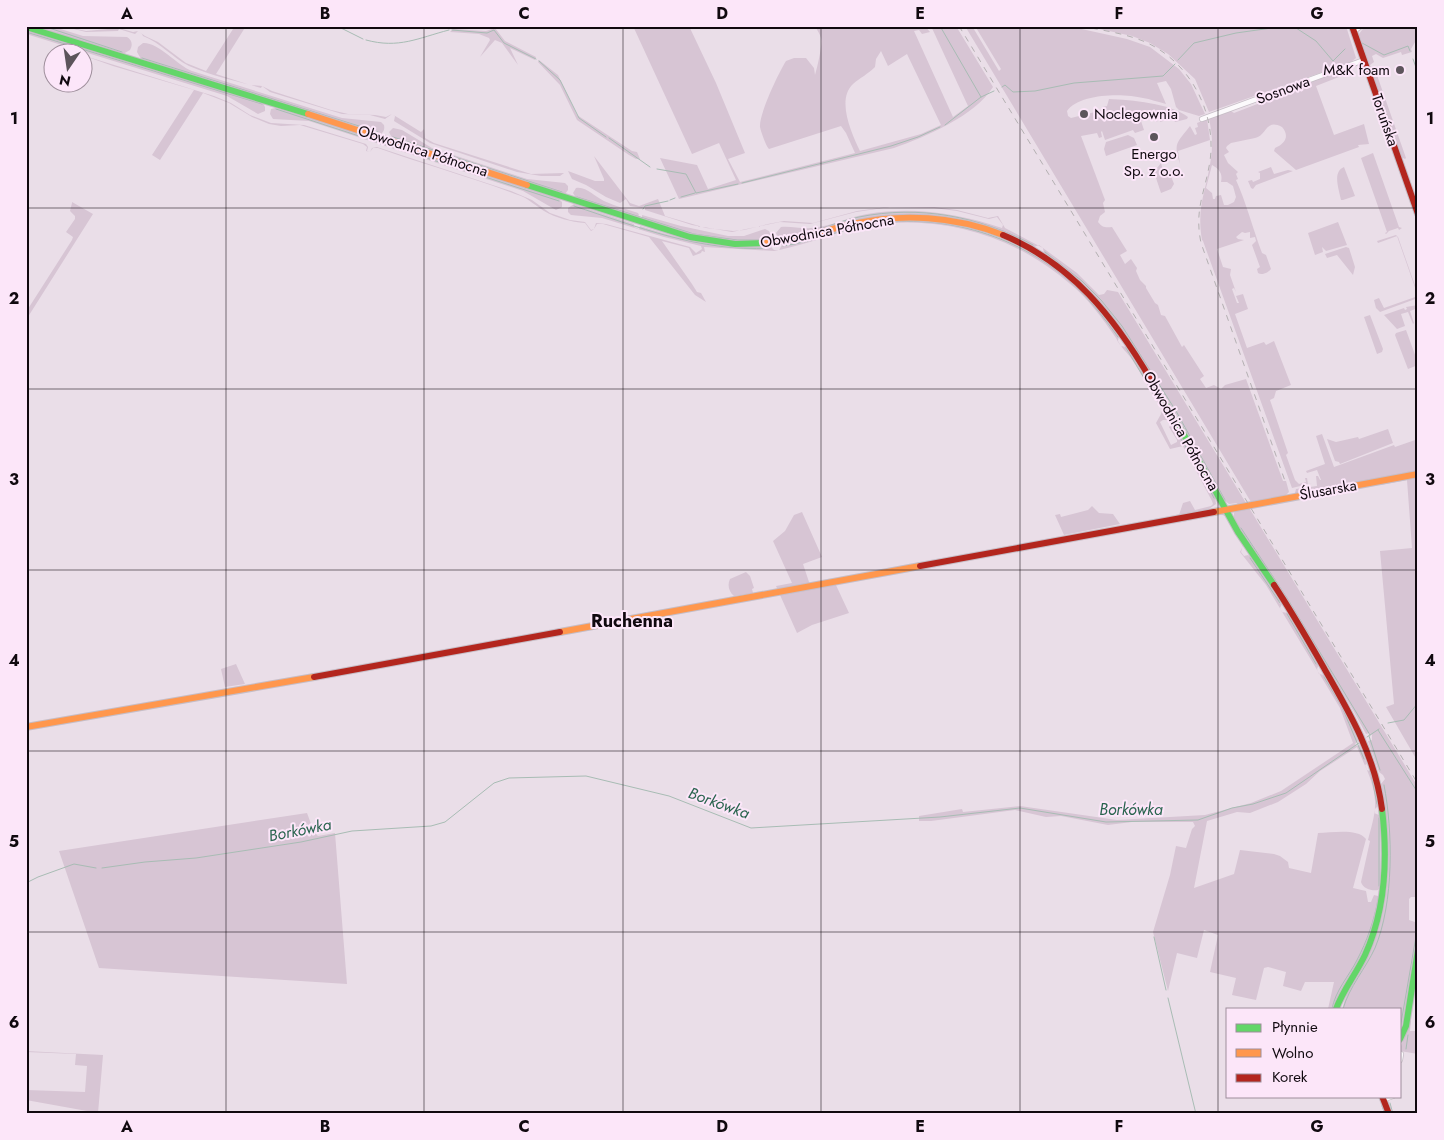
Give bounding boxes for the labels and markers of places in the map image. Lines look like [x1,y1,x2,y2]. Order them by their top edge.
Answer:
place label: M&K foam [1323,59,1390,81]
marker: M&K foam [1394,64,1406,76]
place label: Noclegownia [1094,103,1178,125]
marker: Noclegownia [1078,108,1090,120]
marker: Energo Sp. z o.o. [1148,131,1160,143]
place label: Energo Sp. z o.o. [1124,143,1184,182]

